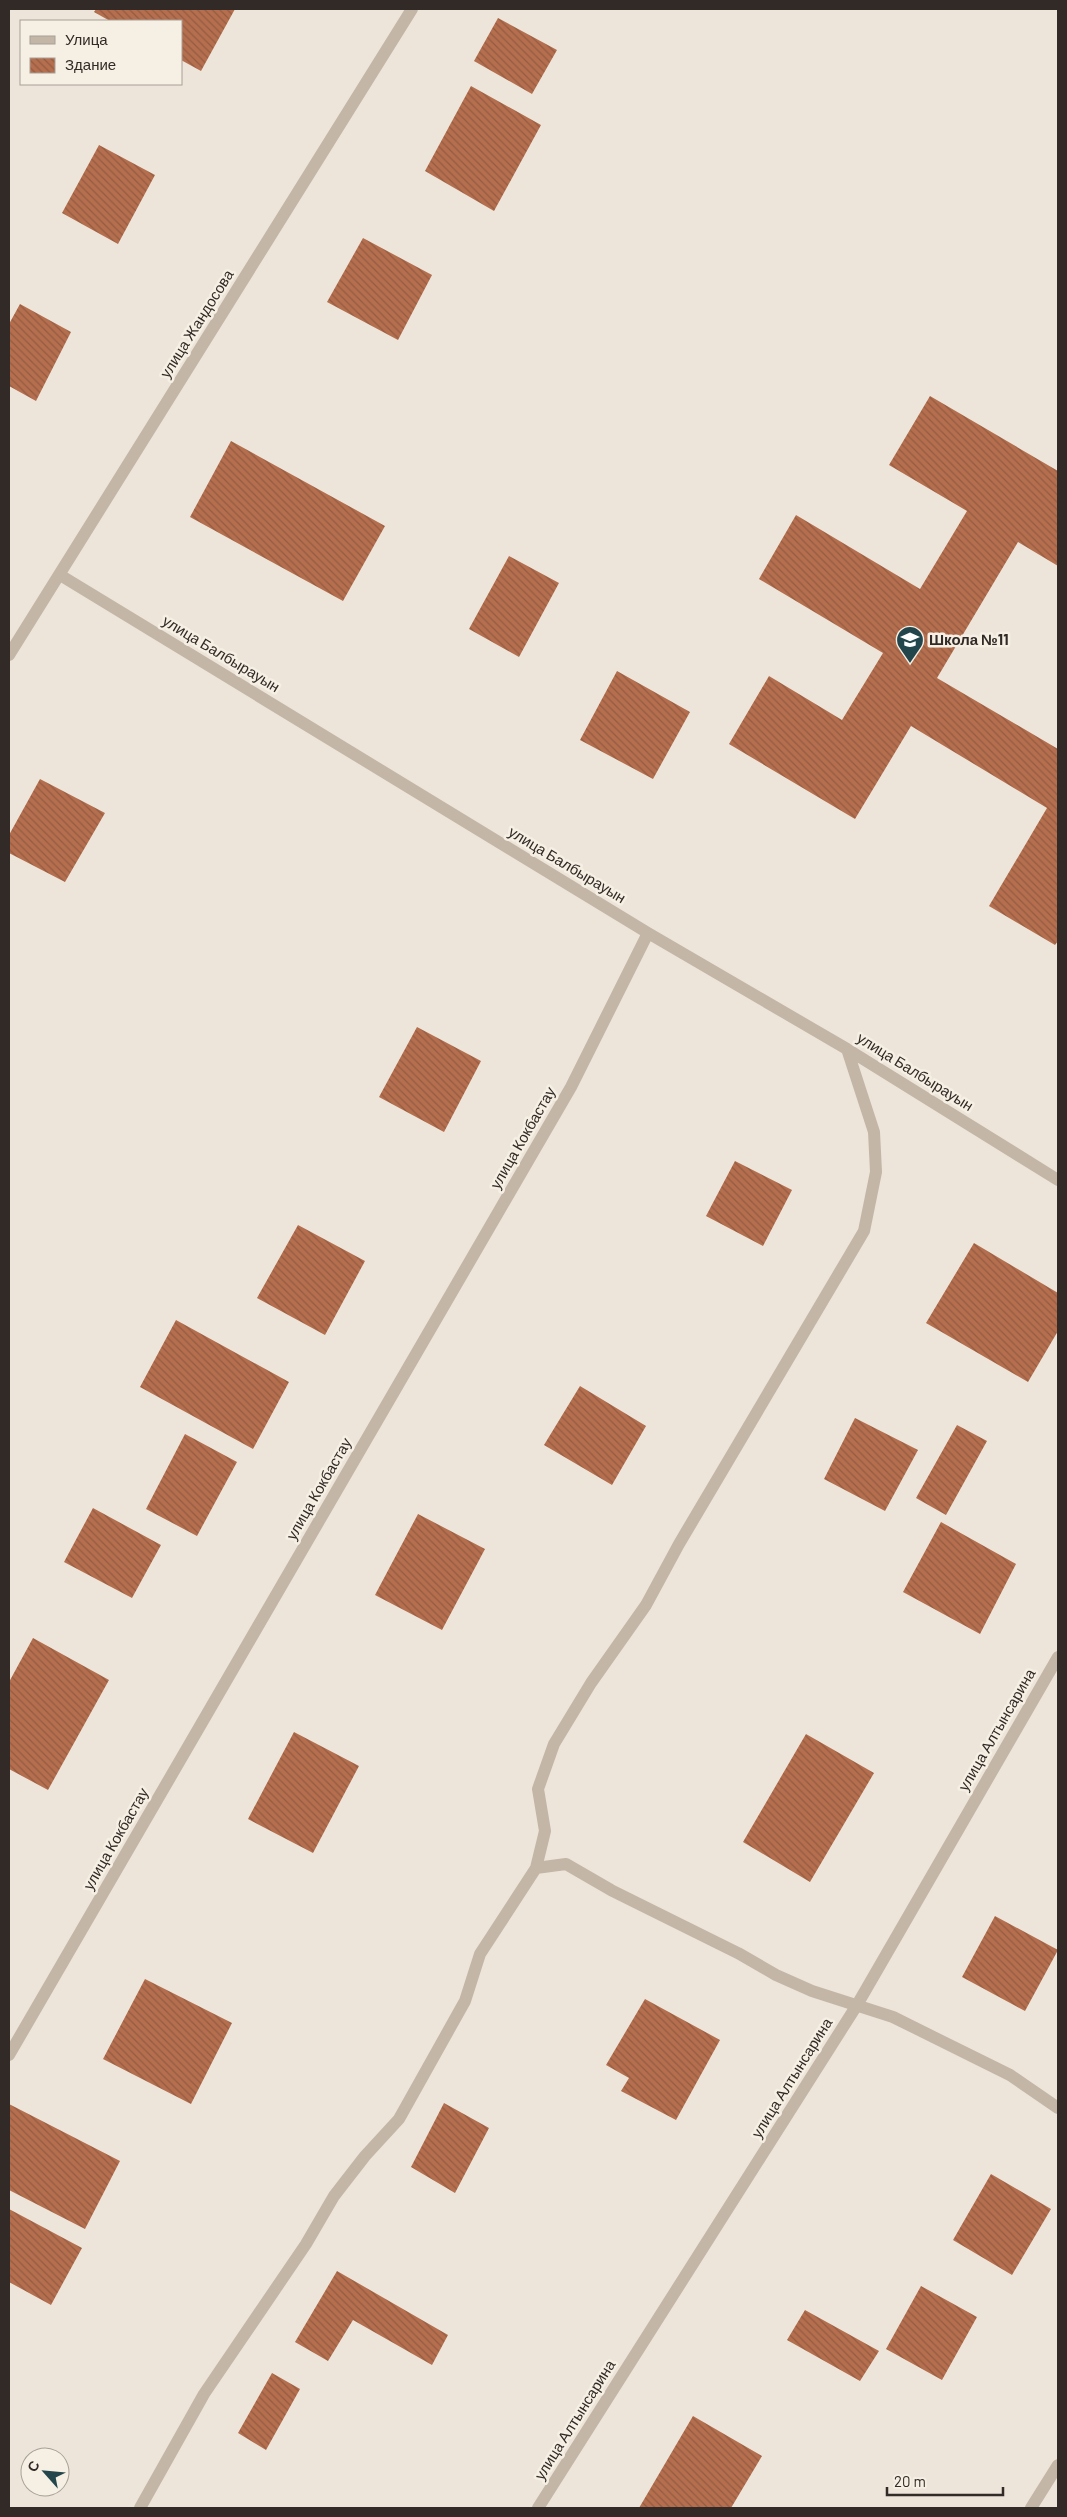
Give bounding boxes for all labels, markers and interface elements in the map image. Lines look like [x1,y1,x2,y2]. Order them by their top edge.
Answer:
legend [20,20,182,85]
text: Улица [65,30,108,48]
text: Здание [65,55,116,73]
street label: улица Жандосова [156,266,237,381]
street label: улица Балбырауын [160,611,283,695]
school or university icon: Школа №11 [895,625,925,664]
place label: Школа №11 [929,630,1009,648]
street label: улица Балбырауын [506,822,629,906]
street label: улица Балбырауын [854,1028,977,1114]
street label: улица Кокбастау [486,1083,559,1192]
street label: улица Кокбастау [282,1434,355,1543]
street label: улица Алтынсарина [954,1665,1039,1794]
street label: улица Кокбастау [79,1784,152,1893]
street label: улица Алтынсарина [747,2014,836,2141]
street label: улица Алтынсарина [530,2356,619,2483]
north arrow [20,2447,70,2497]
text: С [23,2458,43,2474]
scale bar [887,2464,1003,2496]
text: 20 m [894,2472,926,2490]

